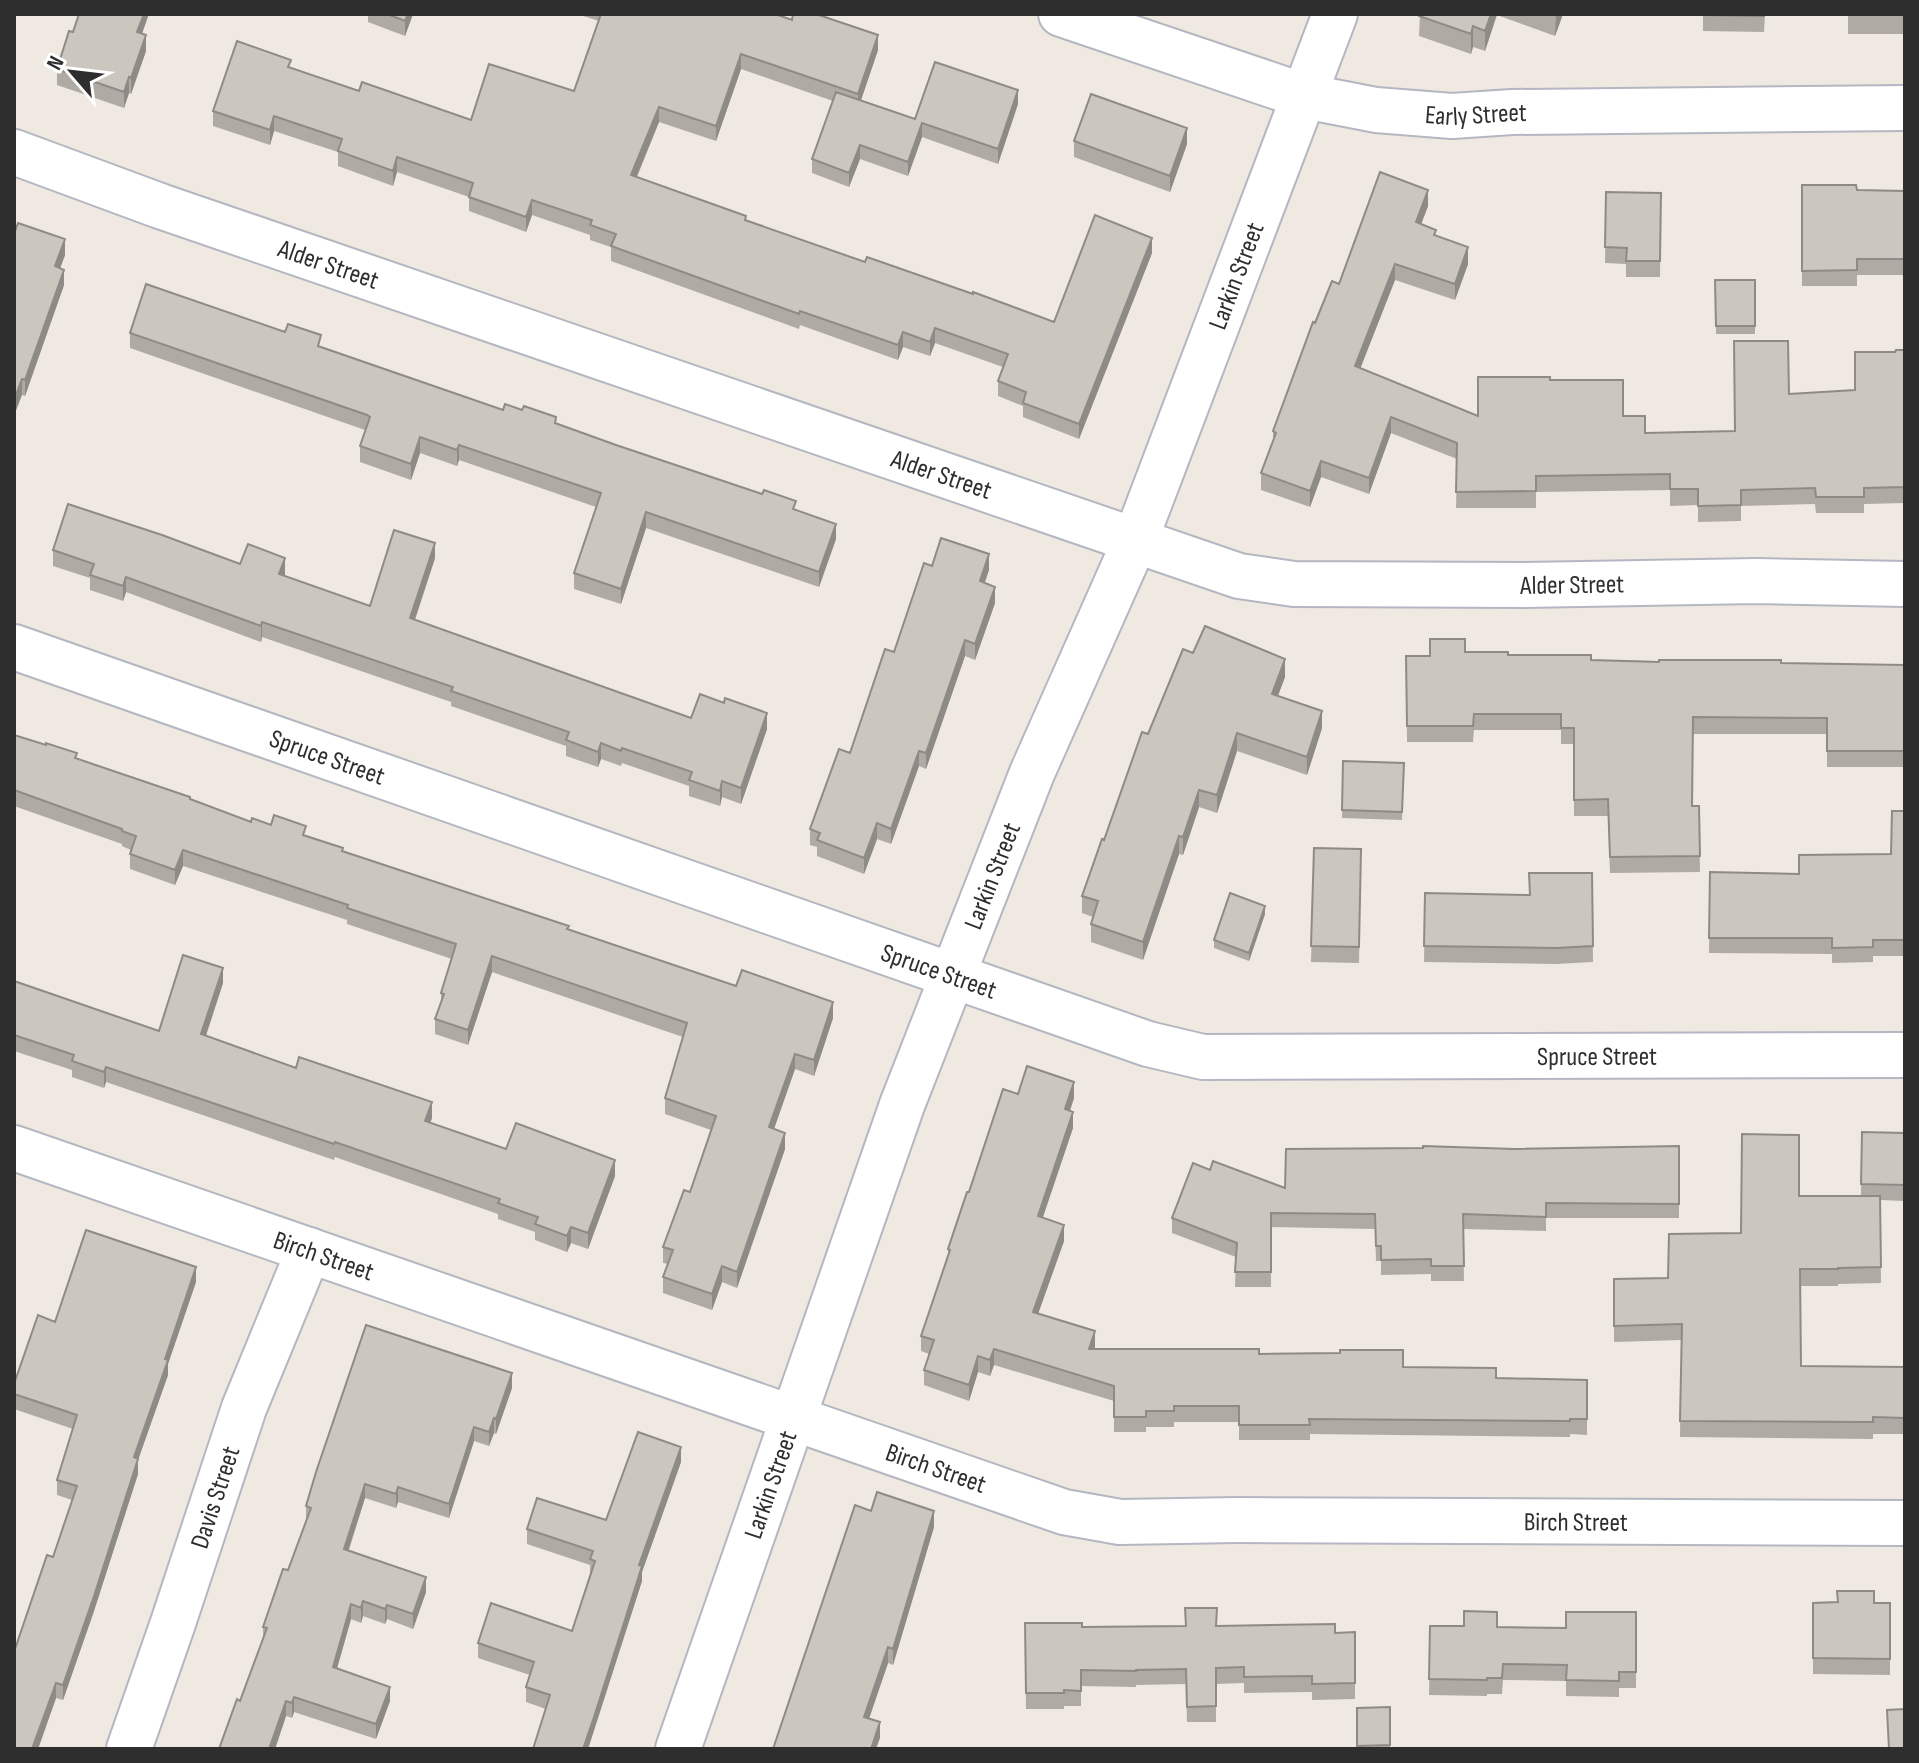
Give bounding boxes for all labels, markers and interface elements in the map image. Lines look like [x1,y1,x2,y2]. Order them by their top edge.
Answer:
north arrow [32,32,112,112]
text: N [41,52,70,75]
street label: Early Street [1424,98,1527,133]
street label: Larkin Street [1203,218,1271,334]
street label: Alder Street [273,233,383,297]
street label: Alder Street [886,444,995,507]
street label: Alder Street [1519,569,1624,602]
street label: Spruce Street [265,724,389,793]
street label: Larkin Street [958,818,1028,934]
street label: Spruce Street [877,938,1000,1007]
street label: Spruce Street [1537,1042,1657,1073]
street label: Birch Street [269,1225,378,1289]
street label: Larkin Street [738,1427,804,1543]
street label: Birch Street [881,1437,990,1501]
street label: Davis Street [185,1442,247,1553]
street label: Birch Street [1524,1507,1628,1539]

